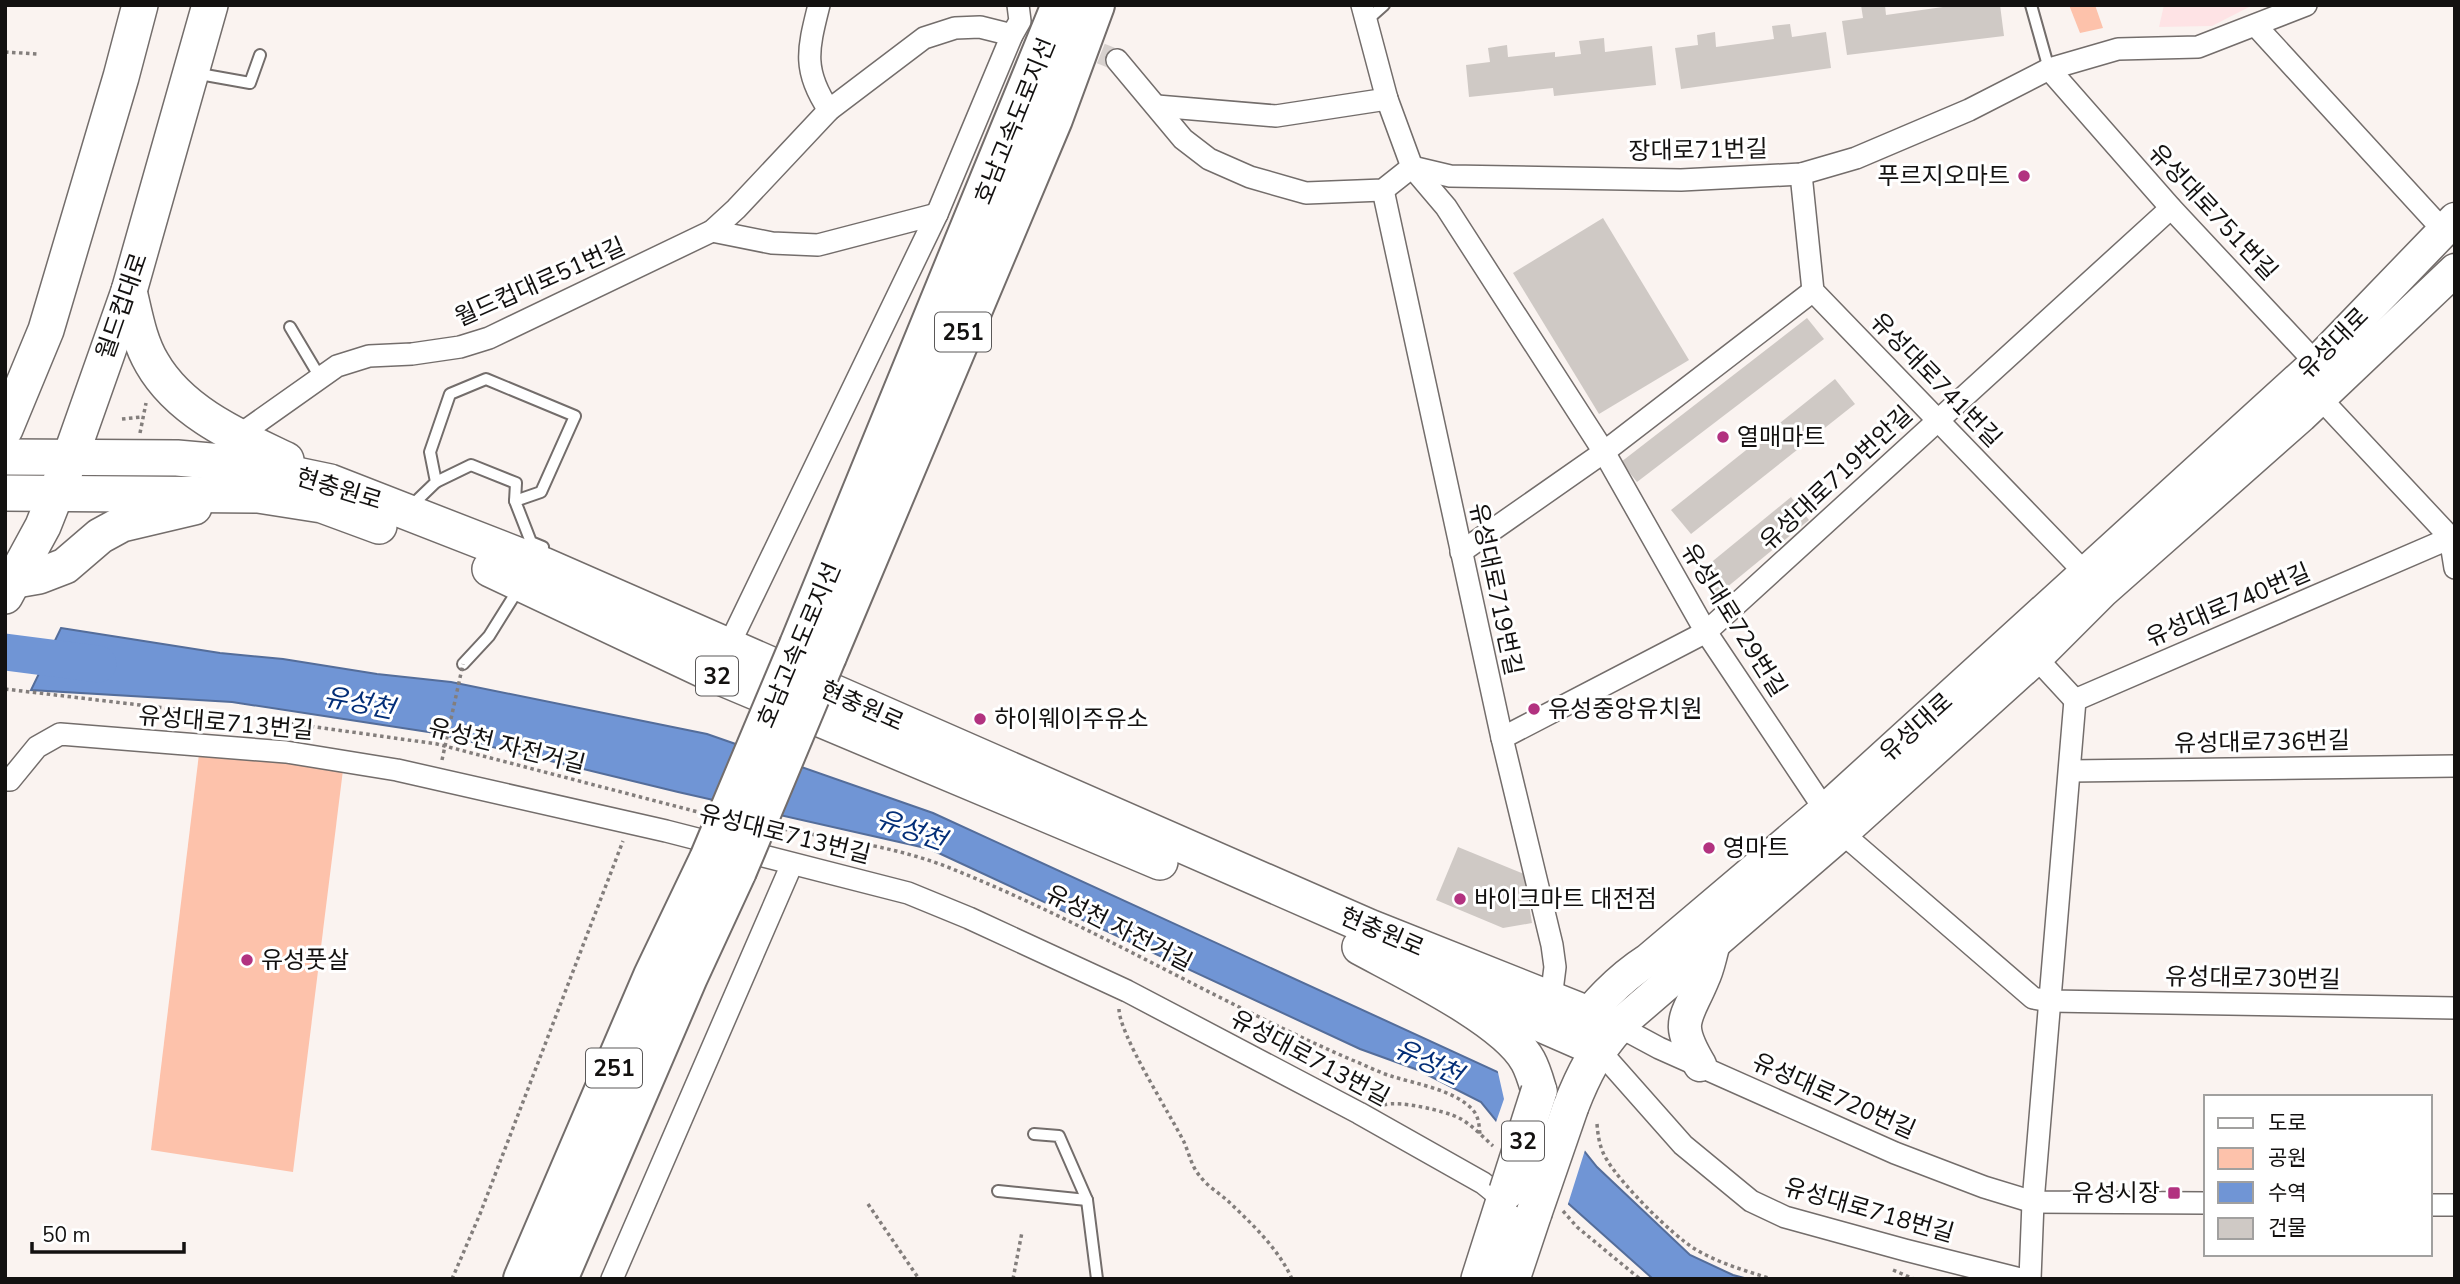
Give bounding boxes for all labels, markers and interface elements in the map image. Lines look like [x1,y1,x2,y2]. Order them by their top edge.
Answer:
street label: 호남고속도로지선 [967,33,1063,209]
street label: 장대로71번길 [1628,133,1768,167]
street label: 유성대로751번길 [2141,137,2285,287]
place label: 푸르지오마트 [1878,160,2010,192]
marker: 푸르지오마트 [2016,168,2032,184]
street label: 월드컵대로51번길 [450,230,630,334]
street label: 월드컵대로 [89,249,155,363]
street label: 유성대로 [2290,300,2376,386]
street label: 유성대로741번길 [1863,306,2009,454]
road number: 251 [935,312,991,352]
street label: 유성대로719번안길 [1753,399,1919,557]
place label: 열매마트 [1737,421,1825,453]
marker: 열매마트 [1715,429,1731,445]
street label: 현충원로 [292,461,386,517]
street label: 유성대로719번길 [1462,500,1530,678]
street label: 유성대로729번길 [1674,537,1794,703]
street label: 유성대로740번길 [2141,556,2315,654]
street label: 호남고속도로지선 [750,557,848,733]
road number: 32 [696,656,738,696]
street label: 현충원로 [815,673,909,739]
water label: 유성천 [320,679,401,728]
street label: 유성대로 [1872,686,1960,768]
place label: 유성중앙유치원 [1548,693,1703,725]
street label: 유성대로713번길 [137,699,315,747]
marker: 유성중앙유치원 [1526,701,1542,717]
place label: 하이웨이주유소 [994,703,1149,735]
street label: 유성천 자전거길 [425,711,589,781]
marker: 하이웨이주유소 [972,711,988,727]
street label: 유성대로736번길 [2174,724,2350,760]
street label: 유성대로713번길 [696,797,874,871]
water label: 유성천 [871,801,954,860]
place label: 영마트 [1723,832,1789,864]
marker: 영마트 [1701,840,1717,856]
street label: 유성천 자전거길 [1040,877,1198,979]
place label: 바이크마트 대전점 [1474,883,1657,915]
marker: 바이크마트 대전점 [1452,891,1468,907]
street label: 현충원로 [1335,900,1429,964]
place label: 유성풋살 [261,944,349,976]
marker: 유성풋살 [239,952,255,968]
street label: 유성대로730번길 [2165,960,2341,996]
street label: 유성대로713번길 [1225,1003,1395,1113]
water label: 유성천 [1388,1031,1471,1094]
street label: 유성대로720번길 [1747,1046,1921,1146]
road number: 251 [586,1049,642,1088]
legend [2204,1095,2432,1256]
text: 도로 [2268,1109,2307,1137]
road number: 32 [1502,1122,1544,1160]
text: 공원 [2268,1144,2307,1172]
street label: 유성대로718번길 [1780,1170,1958,1250]
place label: 유성시장 [2072,1177,2160,1209]
text: 수역 [2268,1179,2307,1207]
marker: 유성시장 [2166,1185,2182,1201]
scale bar [32,1210,184,1254]
text: 건물 [2268,1214,2307,1242]
text: 50 m [42,1221,91,1249]

